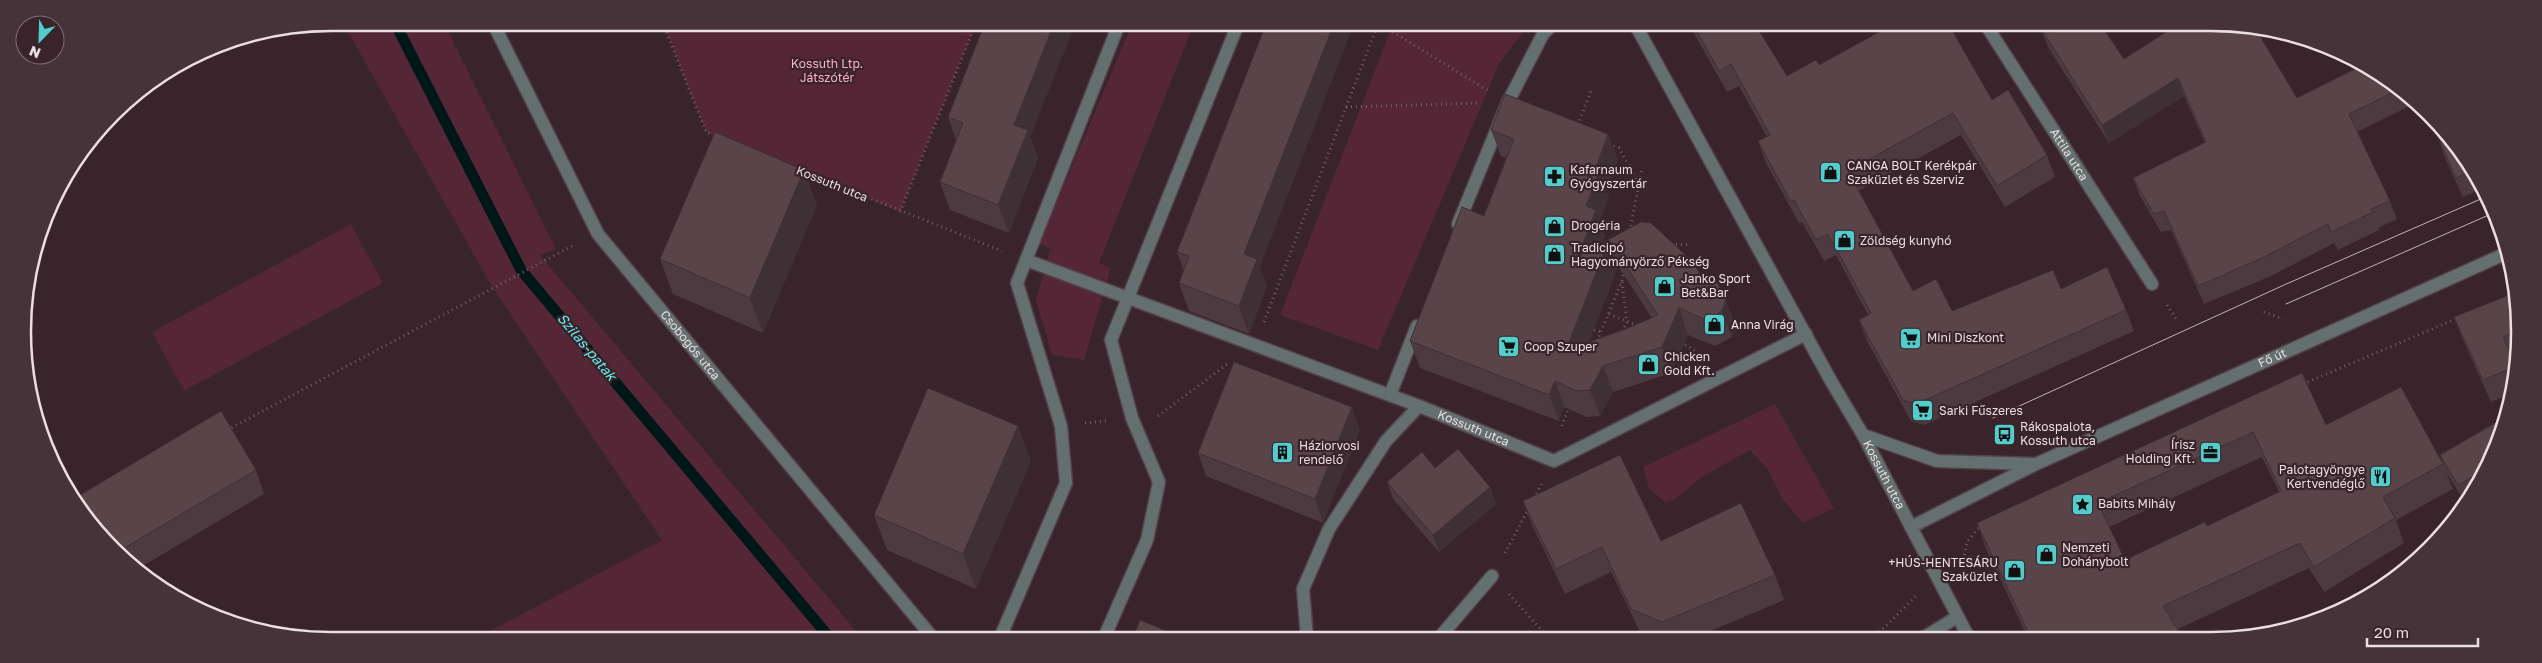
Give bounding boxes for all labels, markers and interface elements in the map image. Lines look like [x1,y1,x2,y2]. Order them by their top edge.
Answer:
north arrow [15,15,65,65]
text: N [27,43,43,62]
park label: Kossuth Ltp. Játszótér [791,56,863,85]
street label: Attila utca [2047,125,2092,183]
place label: CANGA BOLT Kerékpár Szaküzlet és Szerviz [1847,158,1977,187]
shop icon: CANGA BOLT Kerékpár Szaküzlet és Szerviz [1819,161,1843,185]
street label: Kossuth utca [794,162,870,205]
place label: Kafarnaum Gyógyszertár [1570,162,1647,191]
pharmacy icon: Kafarnaum Gyógyszertár [1542,165,1566,189]
shop icon: Drogéria [1543,214,1567,238]
place label: Drogéria [1571,218,1620,233]
shop icon: Zöldség kunyhó [1832,229,1856,253]
place label: Zöldség kunyhó [1860,233,1951,248]
place label: Tradicipó Hagyományörző Pékség [1571,240,1709,269]
shop icon: Tradicipó Hagyományörző Pékség [1543,243,1567,267]
place label: Janko Sport Bet&Bar [1681,271,1751,300]
shop icon: Janko Sport Bet&Bar [1653,274,1677,298]
street label: Csobogós utca [657,307,724,383]
water label: Szilas-patak [554,310,622,385]
shop icon: Anna Virág [1703,313,1727,337]
place label: Anna Virág [1731,317,1794,332]
supermarket icon: Mini Diszkont [1899,326,1923,350]
place label: Mini Diszkont [1927,330,2004,345]
supermarket icon: Coop Szuper [1496,335,1520,359]
place label: Coop Szuper [1524,339,1597,354]
street label: Fő út [2256,345,2289,370]
place label: Chicken Gold Kft. [1664,349,1715,378]
shop icon: Chicken Gold Kft. [1636,352,1660,376]
supermarket icon: Sarki Fűszeres [1911,399,1935,423]
place label: Sarki Fűszeres [1939,403,2023,418]
street label: Kossuth utca [1436,406,1512,449]
place label: Rákospalota, Kossuth utca [2020,419,2096,448]
bus stop icon: Rákospalota, Kossuth utca [1992,422,2016,446]
place label: Írisz Holding Kft. [2126,437,2195,466]
place label: Háziorvosi rendelő [1299,438,1360,467]
street label: Kossuth utca [1860,438,1908,512]
office icon: Írisz Holding Kft. [2199,440,2223,464]
building icon: Háziorvosi rendelő [1271,441,1295,465]
place label: Palotagyöngye Kertvendéglő [2279,462,2365,491]
restaurant icon: Palotagyöngye Kertvendéglő [2369,465,2393,489]
place icon: Babits Mihály [2070,492,2094,516]
place label: Babits Mihály [2098,496,2176,511]
place label: Nemzeti Dohánybolt [2062,540,2129,569]
shop icon: Nemzeti Dohánybolt [2034,543,2058,567]
place label: +HÚS-HENTESÁRU Szaküzlet [1889,555,1998,584]
shop icon: +HÚS-HENTESÁRU Szaküzlet [2002,558,2026,582]
scale bar [2367,616,2478,648]
text: 20 m [2374,623,2409,641]

